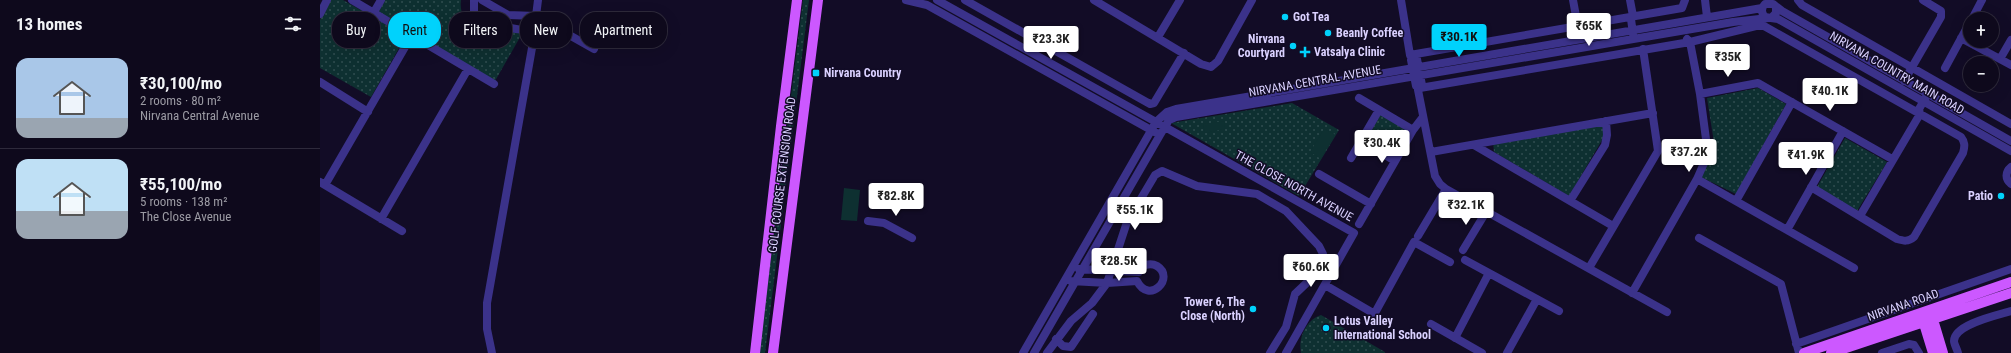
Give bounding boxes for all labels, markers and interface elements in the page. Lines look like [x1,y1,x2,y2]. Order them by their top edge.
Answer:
place label: Got Tea [1293,10,1330,24]
chip: Buy [332,12,380,48]
chip: Rent [388,12,441,48]
chip: Filters [449,12,512,48]
chip: New [520,12,572,48]
chip: Apartment [580,12,667,48]
marker: Got Tea [1280,12,1290,22]
map controls [1963,12,1999,92]
button: + [1963,12,1999,48]
icon: filters [282,13,304,35]
pin: ₹65K [1565,13,1613,47]
text: 13 homes [16,14,82,34]
text: ₹65K [1576,18,1602,33]
pin: ₹30.1K [1426,24,1492,58]
pin: ₹23.3K [1018,26,1084,60]
place label: Beanly Coffee [1336,26,1403,40]
marker: Beanly Coffee [1323,28,1333,38]
text: ₹30.1K [1441,29,1477,44]
street label: NIRVANA COUNTRY MAIN ROAD [1827,29,1967,117]
text: ₹23.3K [1033,31,1069,46]
place label: Nirvana Courtyard [1238,32,1285,60]
marker: Nirvana Courtyard [1288,41,1298,51]
pin: ₹35K [1704,44,1752,78]
place label: Vatsalya Clinic [1314,45,1386,59]
marker: Vatsalya Clinic [1299,46,1311,58]
text: ₹35K [1715,49,1741,64]
button: − [1963,56,1999,92]
street label: NIRVANA CENTRAL AVENUE [1248,62,1382,100]
place label: Nirvana Country [824,66,902,80]
marker: Nirvana Country [811,68,821,78]
text: ₹30,100/mo [140,73,222,93]
icon: home [48,74,96,122]
pin: ₹40.1K [1797,78,1863,112]
text: ₹40.1K [1812,83,1848,98]
text: 2 rooms · 80 m² [140,93,221,108]
street label: GOLF COURSE EXTENSION ROAD [766,96,799,254]
text: Nirvana Central Avenue [140,108,259,123]
pin: ₹30.4K [1349,130,1415,164]
text: ₹30.4K [1364,135,1400,150]
pin: ₹37.2K [1656,139,1722,173]
pin: ₹41.9K [1773,142,1839,176]
text: ₹37.2K [1671,144,1707,159]
text: ₹41.9K [1788,147,1824,162]
street label: THE CLOSE NORTH AVENUE [1232,148,1356,224]
text: ₹55,100/mo [140,174,222,194]
icon: home [48,175,96,223]
pin: ₹82.8K [863,183,929,217]
text: ₹82.8K [878,188,914,203]
place label: Patio [1968,189,1993,203]
marker: Patio [1996,191,2006,201]
pin: ₹32.1K [1433,192,1499,226]
text: 5 rooms · 138 m² [140,194,227,209]
pin: ₹55.1K [1102,197,1168,231]
text: ₹32.1K [1448,197,1484,212]
text: ₹55.1K [1117,202,1153,217]
text: The Close Avenue [140,209,231,224]
pin: ₹28.5K [1086,248,1152,282]
text: ₹28.5K [1101,253,1137,268]
pin: ₹60.6K [1278,254,1344,288]
text: ₹60.6K [1293,259,1329,274]
street label: NIRVANA ROAD [1866,286,1941,324]
place label: Tower 6, The Close (North) [1180,295,1245,323]
marker: Tower 6, The Close (North) [1248,304,1258,314]
place label: Lotus Valley International School [1334,314,1431,342]
marker: Lotus Valley International School [1321,323,1331,333]

